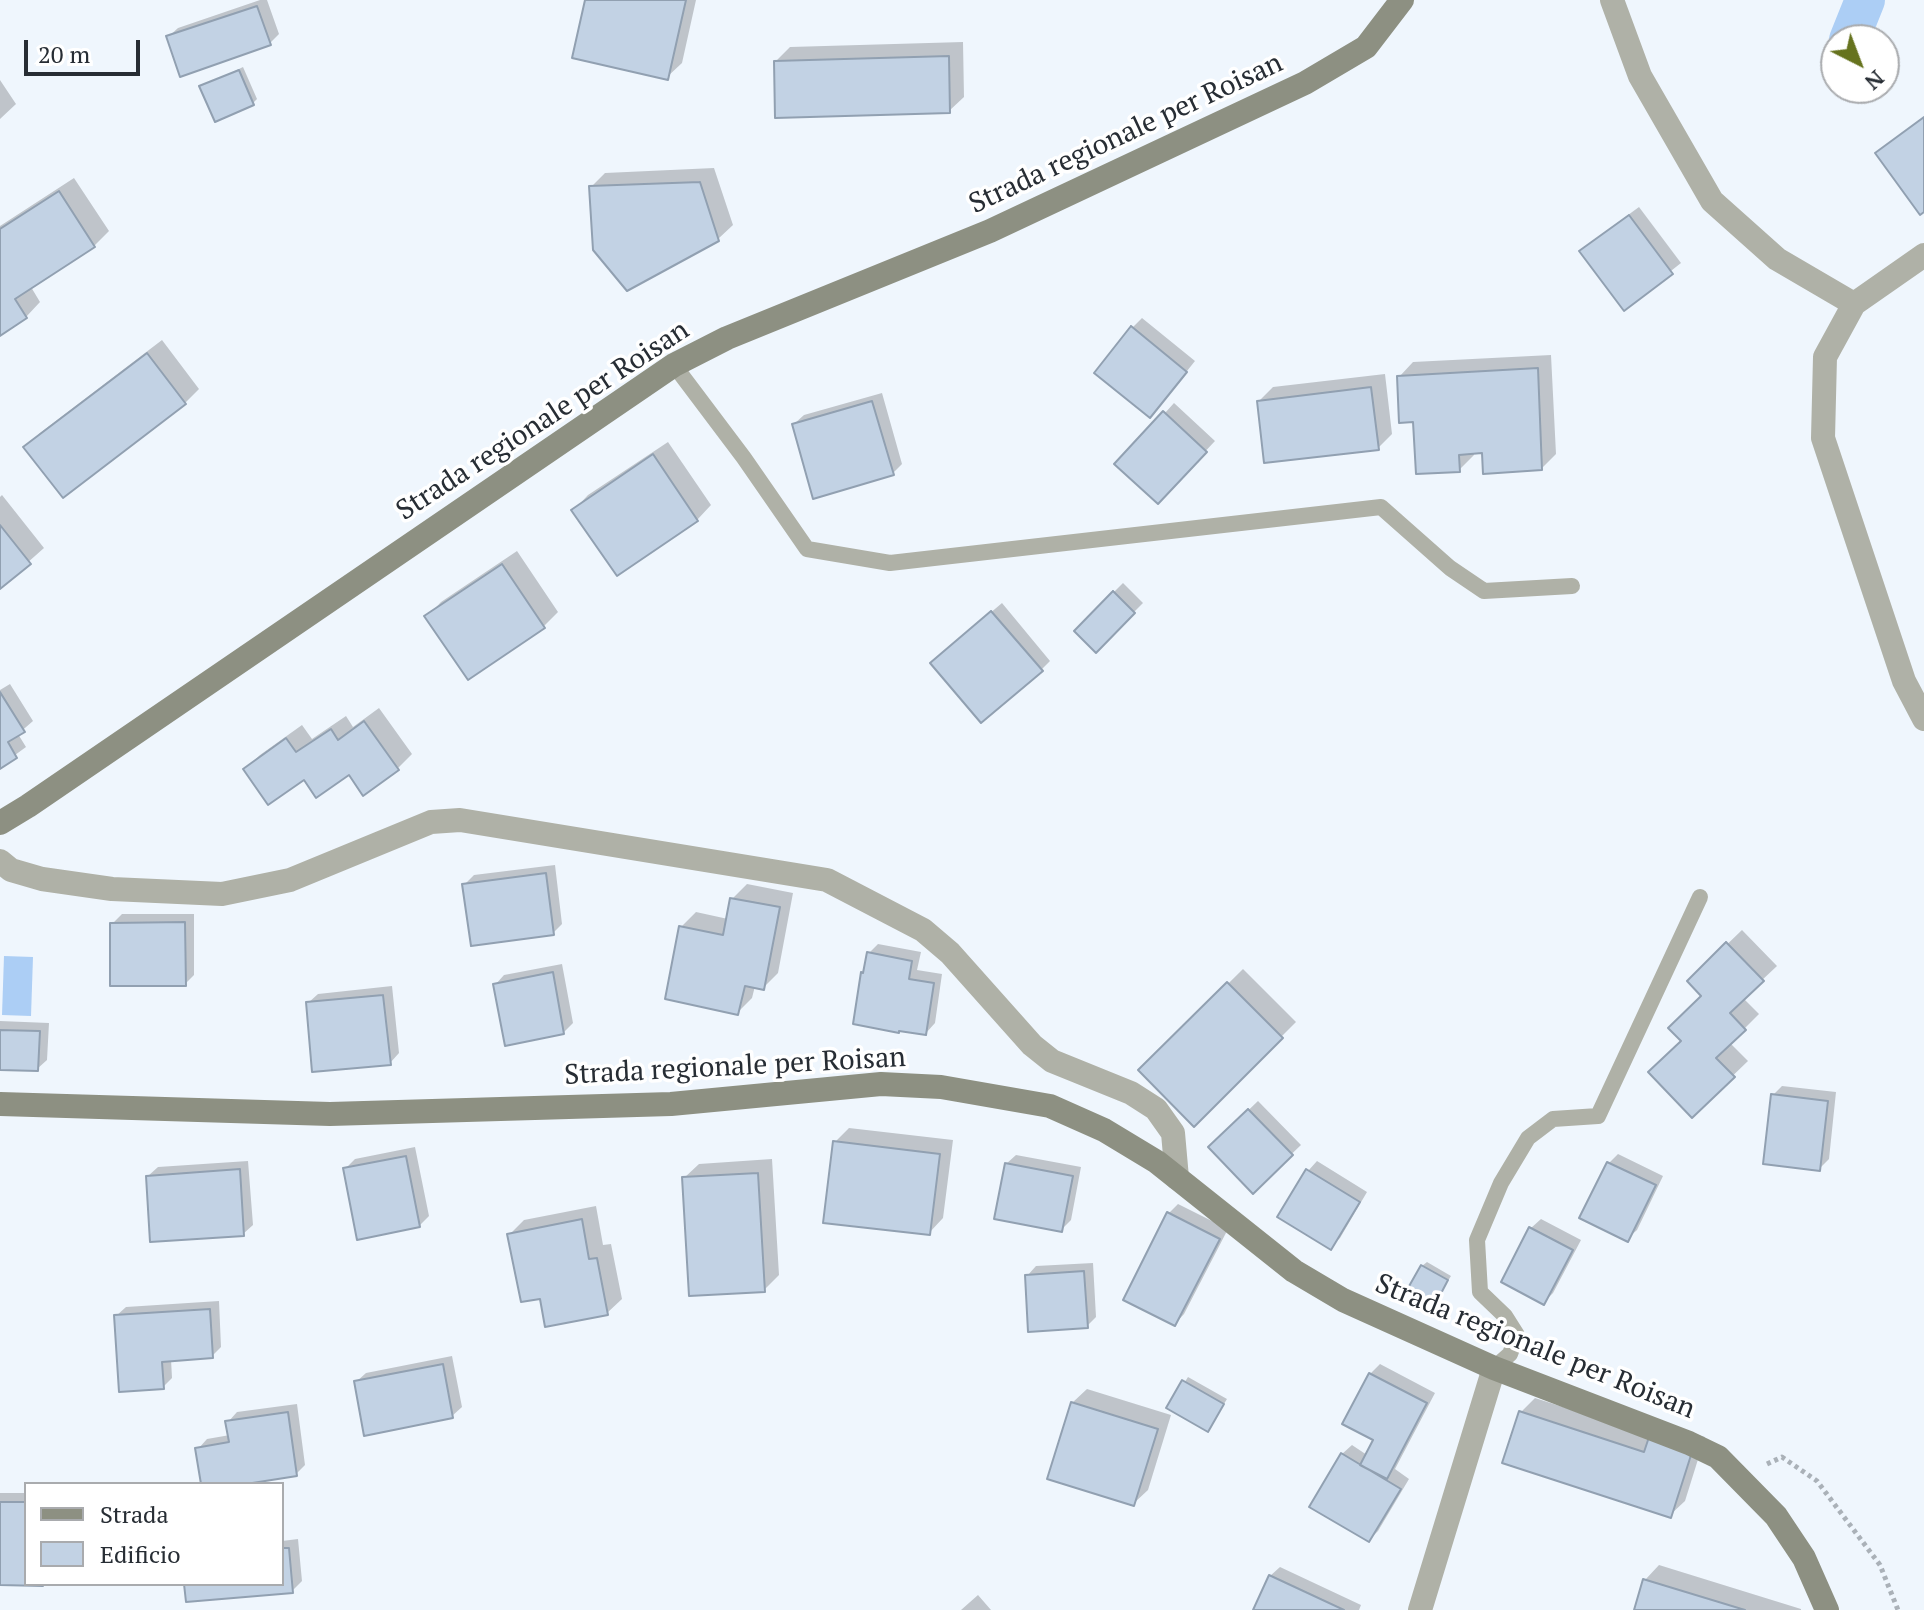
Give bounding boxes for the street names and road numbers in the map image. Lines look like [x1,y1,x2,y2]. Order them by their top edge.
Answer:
street label: Strada regionale per Roisan [964,47,1288,221]
street label: Strada regionale per Roisan [390,314,696,528]
street label: Strada regionale per Roisan [563,1041,907,1093]
street label: Strada regionale per Roisan [1370,1267,1700,1427]

